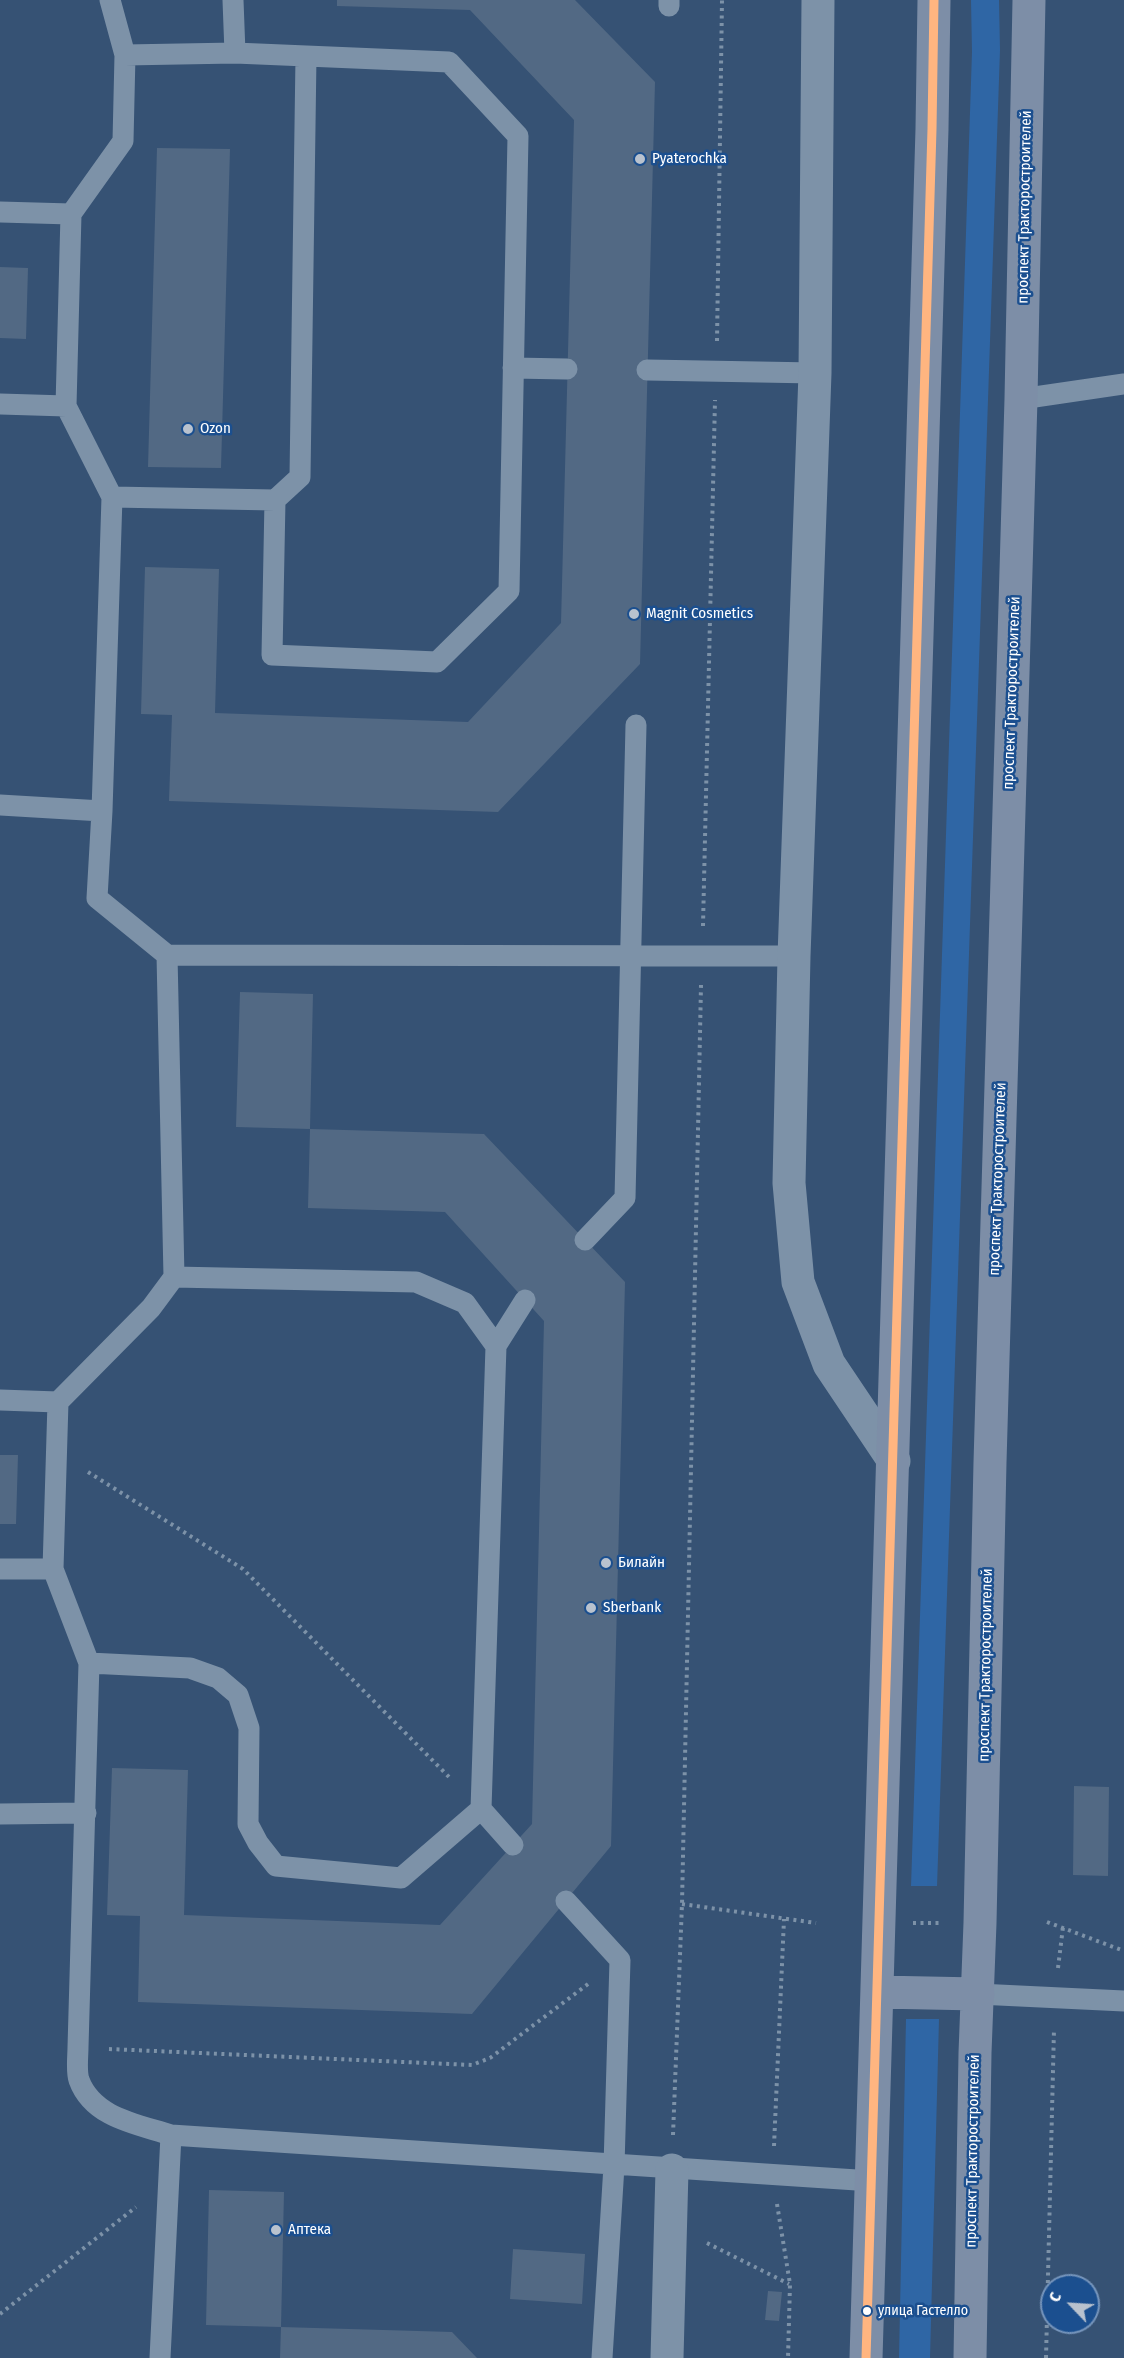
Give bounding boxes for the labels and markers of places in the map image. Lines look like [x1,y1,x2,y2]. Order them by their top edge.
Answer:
place label: Pyaterochka [652,150,727,168]
marker: Pyaterochka [633,152,647,166]
place label: Ozon [200,420,231,438]
marker: Ozon [181,422,195,436]
place label: Magnit Cosmetics [646,605,753,623]
marker: Magnit Cosmetics [627,607,641,621]
place label: Билайн [618,1554,665,1572]
marker: Билайн [599,1556,613,1570]
place label: Sberbank [603,1599,661,1617]
marker: Sberbank [584,1601,598,1615]
place label: Аптека [288,2221,331,2239]
marker: Аптека [269,2223,283,2237]
place label: улица Гастелло [878,2303,968,2319]
marker: улица Гастелло [861,2305,873,2317]

